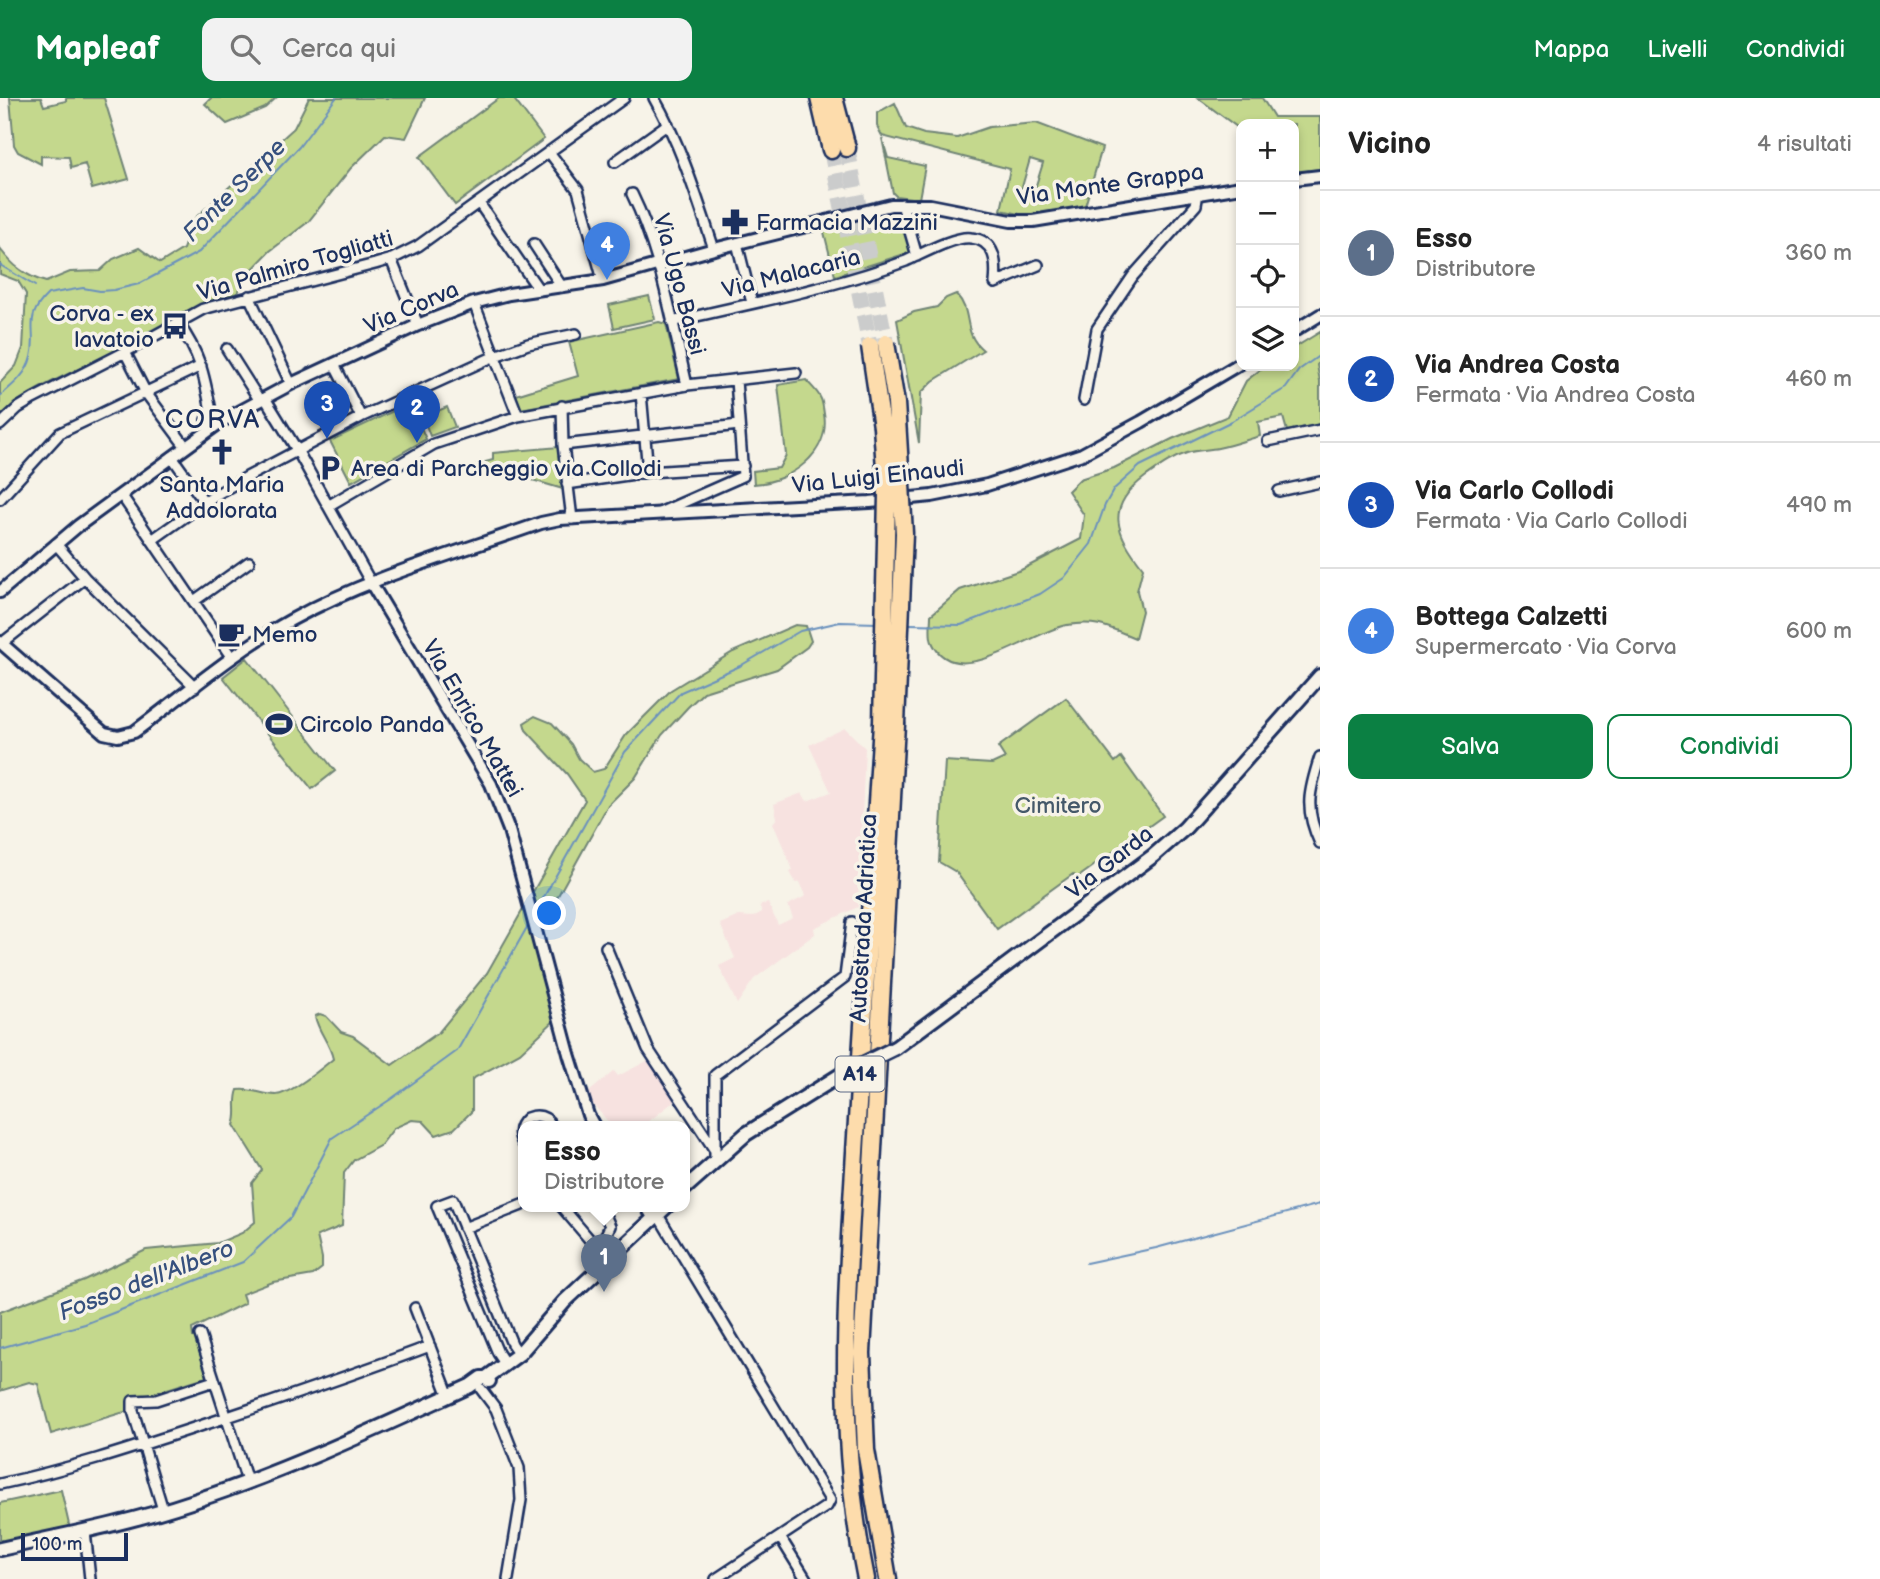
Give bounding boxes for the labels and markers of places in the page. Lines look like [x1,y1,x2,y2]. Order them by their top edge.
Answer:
pharmacy icon: Farmacia Mazzini [720,207,750,237]
place label: Farmacia Mazzini [756,209,938,237]
pin: 4 [584,222,630,280]
place label: Corva - ex lavatoio [49,300,154,354]
bus stop icon: Corva - ex lavatoio [160,311,190,341]
pin: 3 [304,381,350,439]
pin: 2 [394,385,440,443]
church icon: Santa Maria Addolorata [207,437,237,467]
parking icon: Area di Parcheggio via Collodi [315,453,345,483]
place label: Area di Parcheggio via Collodi [351,455,662,483]
place label: Santa Maria Addolorata [159,471,285,525]
cafe icon: Memo [216,619,246,649]
place label: Memo [252,621,318,649]
sports icon: Circolo Panda [264,709,294,739]
place label: Circolo Panda [300,711,445,739]
pin: 1 [581,1234,627,1292]

